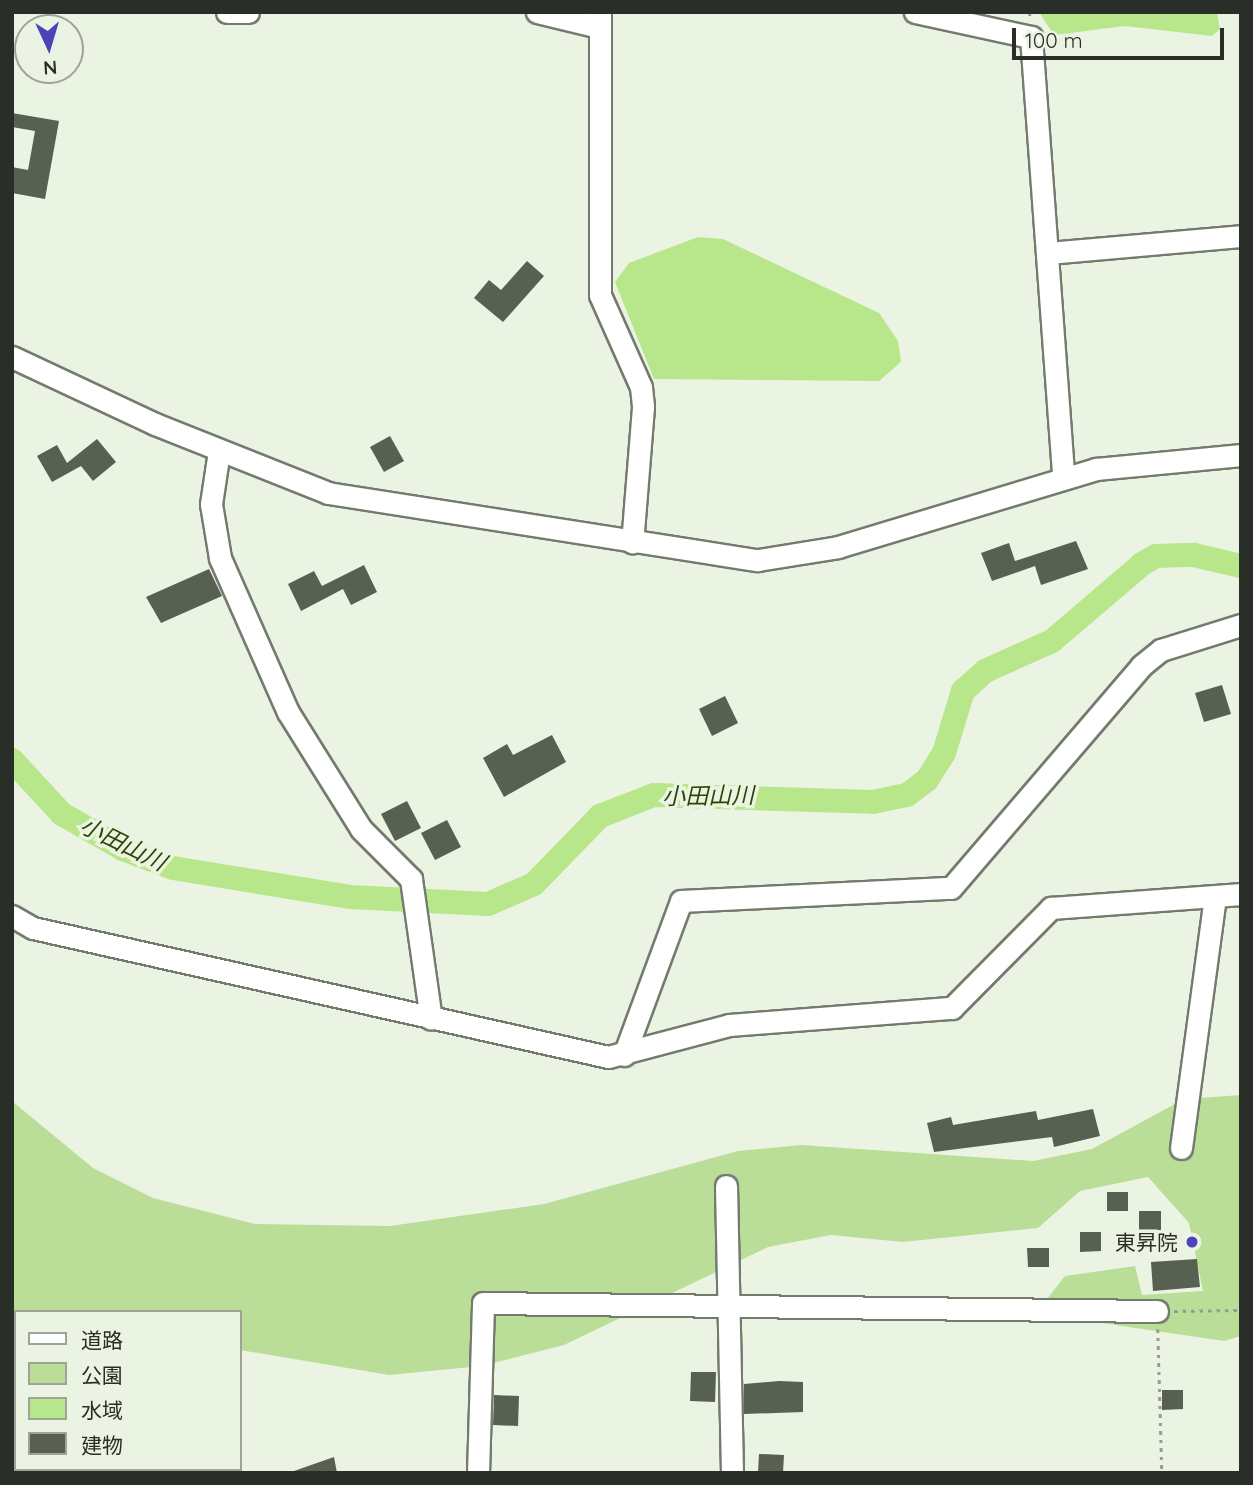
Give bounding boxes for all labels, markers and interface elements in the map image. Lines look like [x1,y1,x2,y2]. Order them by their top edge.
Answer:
north arrow [14,14,84,84]
scale bar [1015,14,1227,58]
text: 100 m [1025,27,1083,53]
text: N [43,55,58,80]
water label: 小田山川 [662,781,754,811]
water label: 小田山川 [76,811,170,877]
place label: 東昇院 [1115,1229,1178,1255]
marker: 東昇院 [1184,1234,1200,1250]
legend [14,1310,242,1471]
text: 道路 [81,1327,123,1353]
text: 公園 [81,1362,123,1388]
text: 水域 [81,1397,123,1423]
text: 建物 [81,1432,123,1458]

